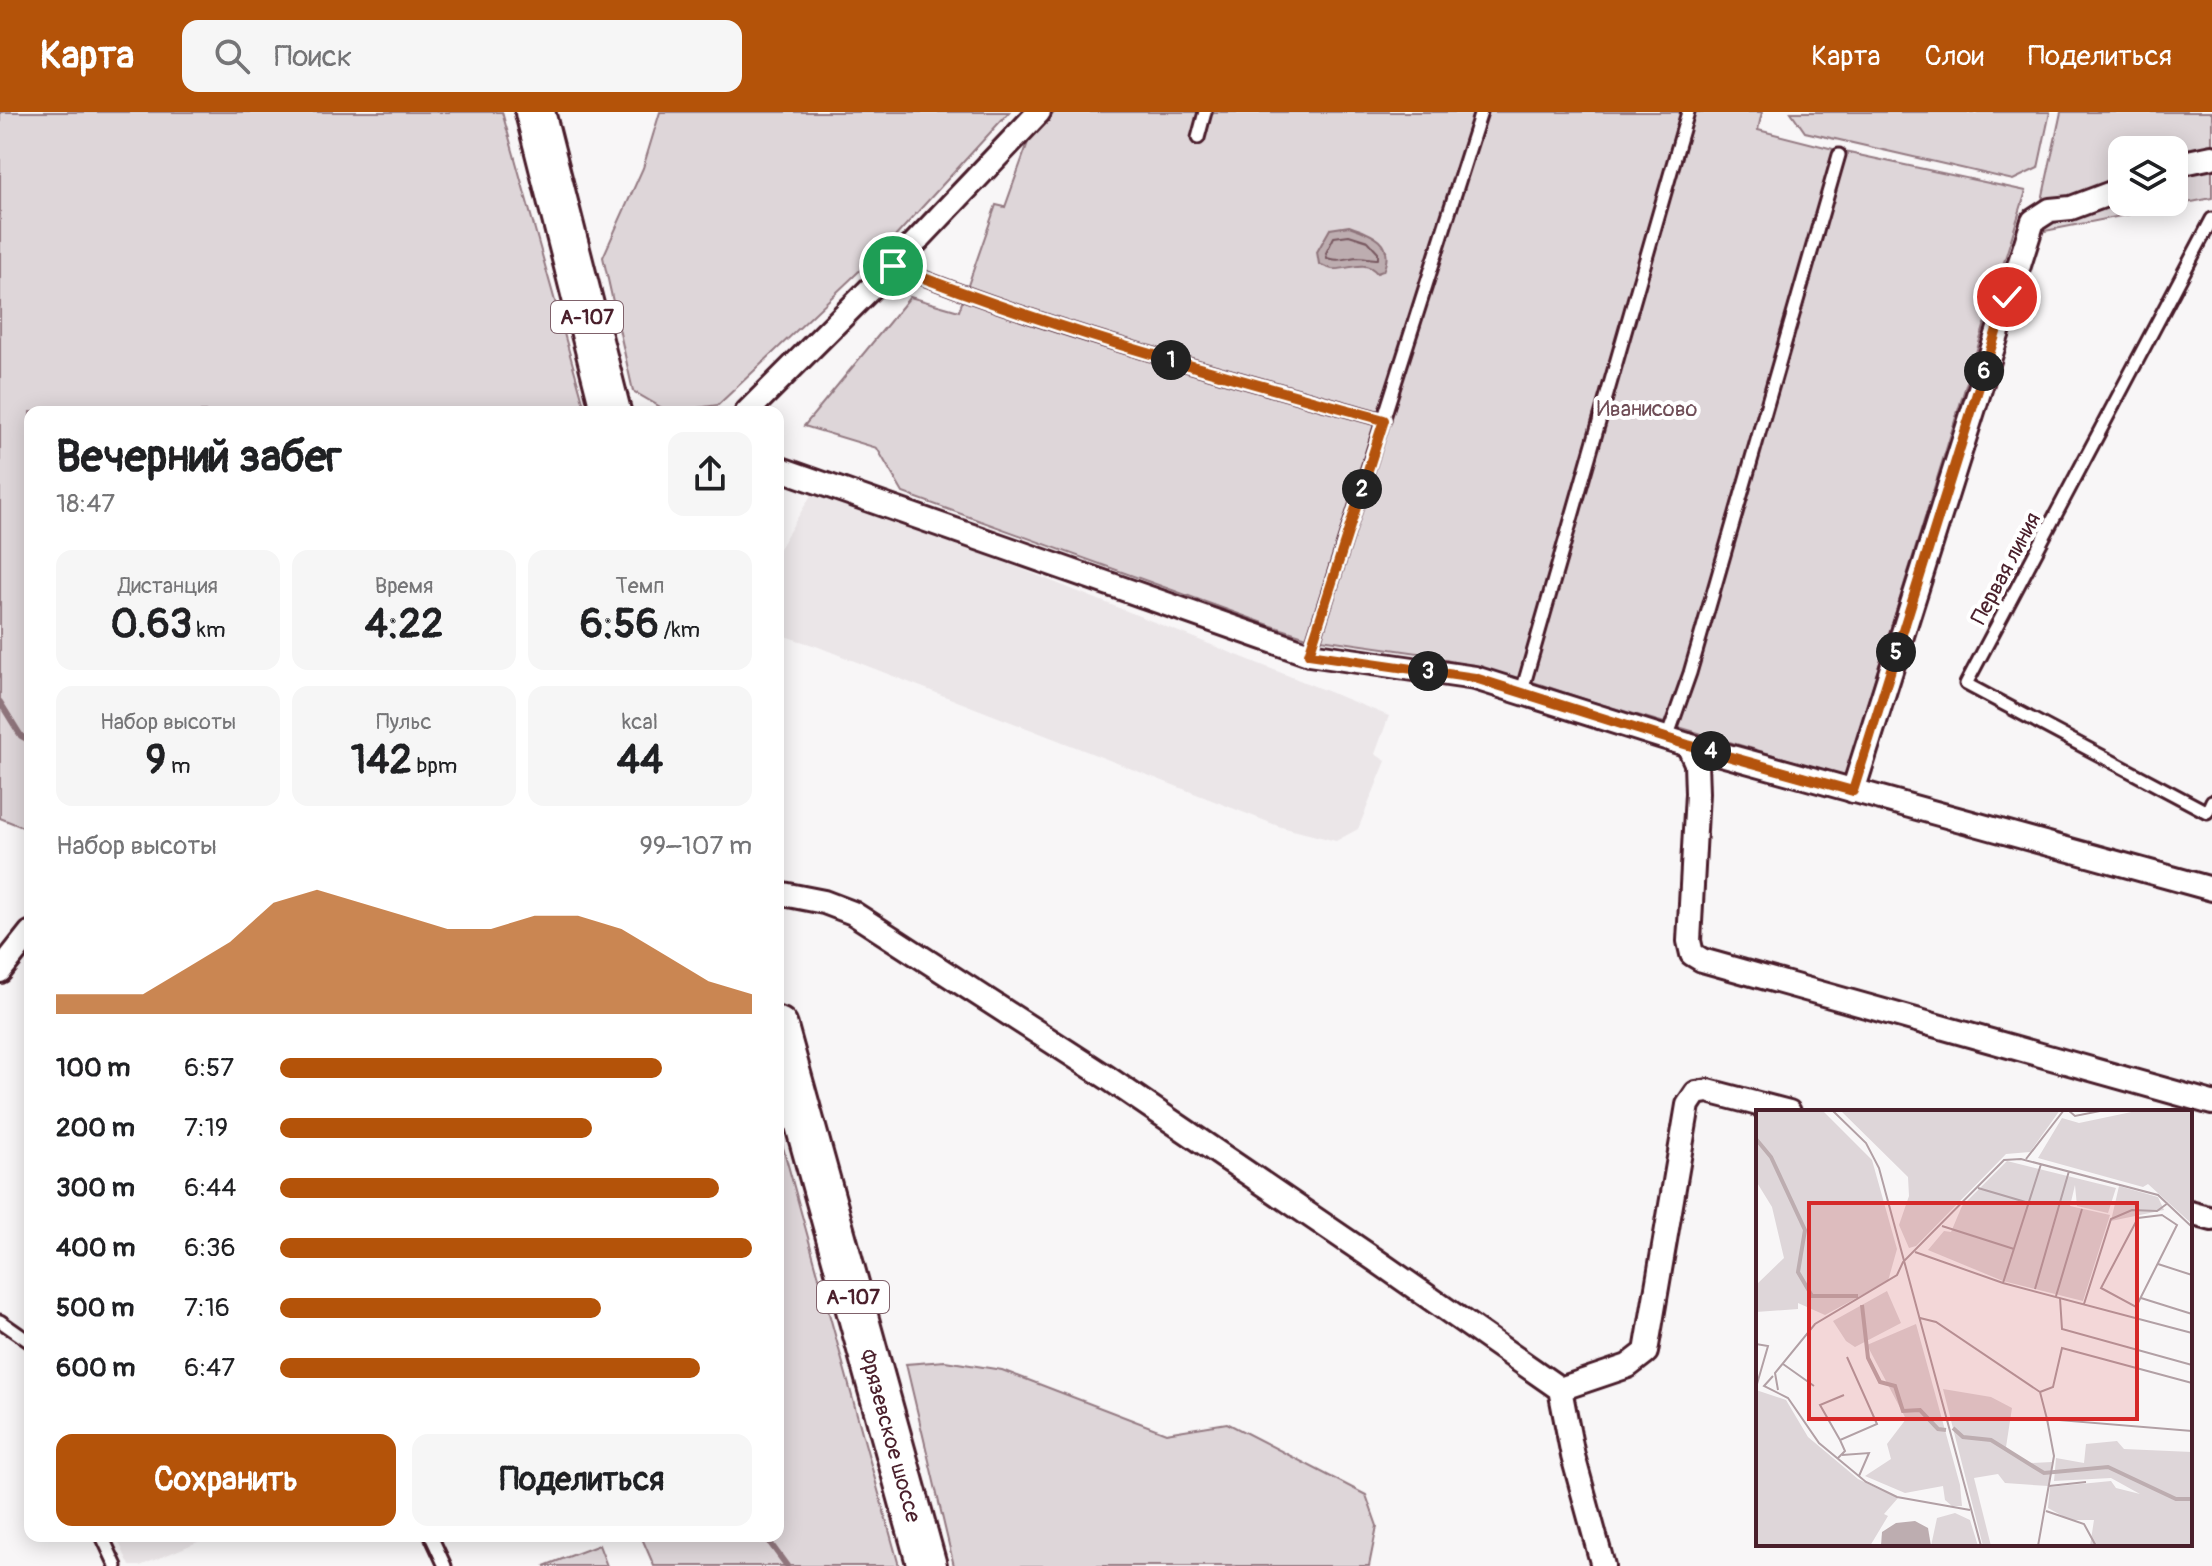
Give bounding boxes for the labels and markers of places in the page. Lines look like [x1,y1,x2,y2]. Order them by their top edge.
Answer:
pin [859,232,927,300]
pin [1973,263,2041,331]
pin: 1 [1151,340,1191,380]
pin: 6 [1964,351,2004,391]
pin: 2 [1342,469,1382,509]
pin: 5 [1876,632,1916,672]
pin: 3 [1408,651,1448,691]
pin: 4 [1691,731,1731,771]

